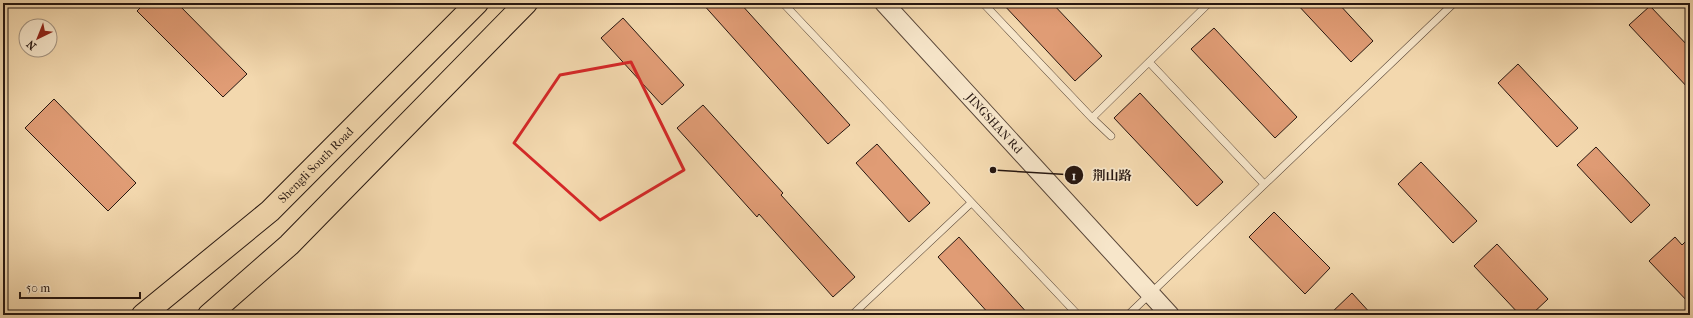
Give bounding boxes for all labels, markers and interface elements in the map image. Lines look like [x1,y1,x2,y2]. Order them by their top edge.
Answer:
north arrow [18,18,58,58]
text: N [24,37,39,53]
street label: JINGSHAN Rd [962,89,1026,157]
street label: Shengli South Road [275,124,357,206]
callout: 荆山路 [1064,163,1139,188]
text: 荆山路 [1092,168,1132,183]
text: 1 [1072,169,1076,183]
scale bar [20,274,140,300]
text: 50 m [26,281,50,295]

